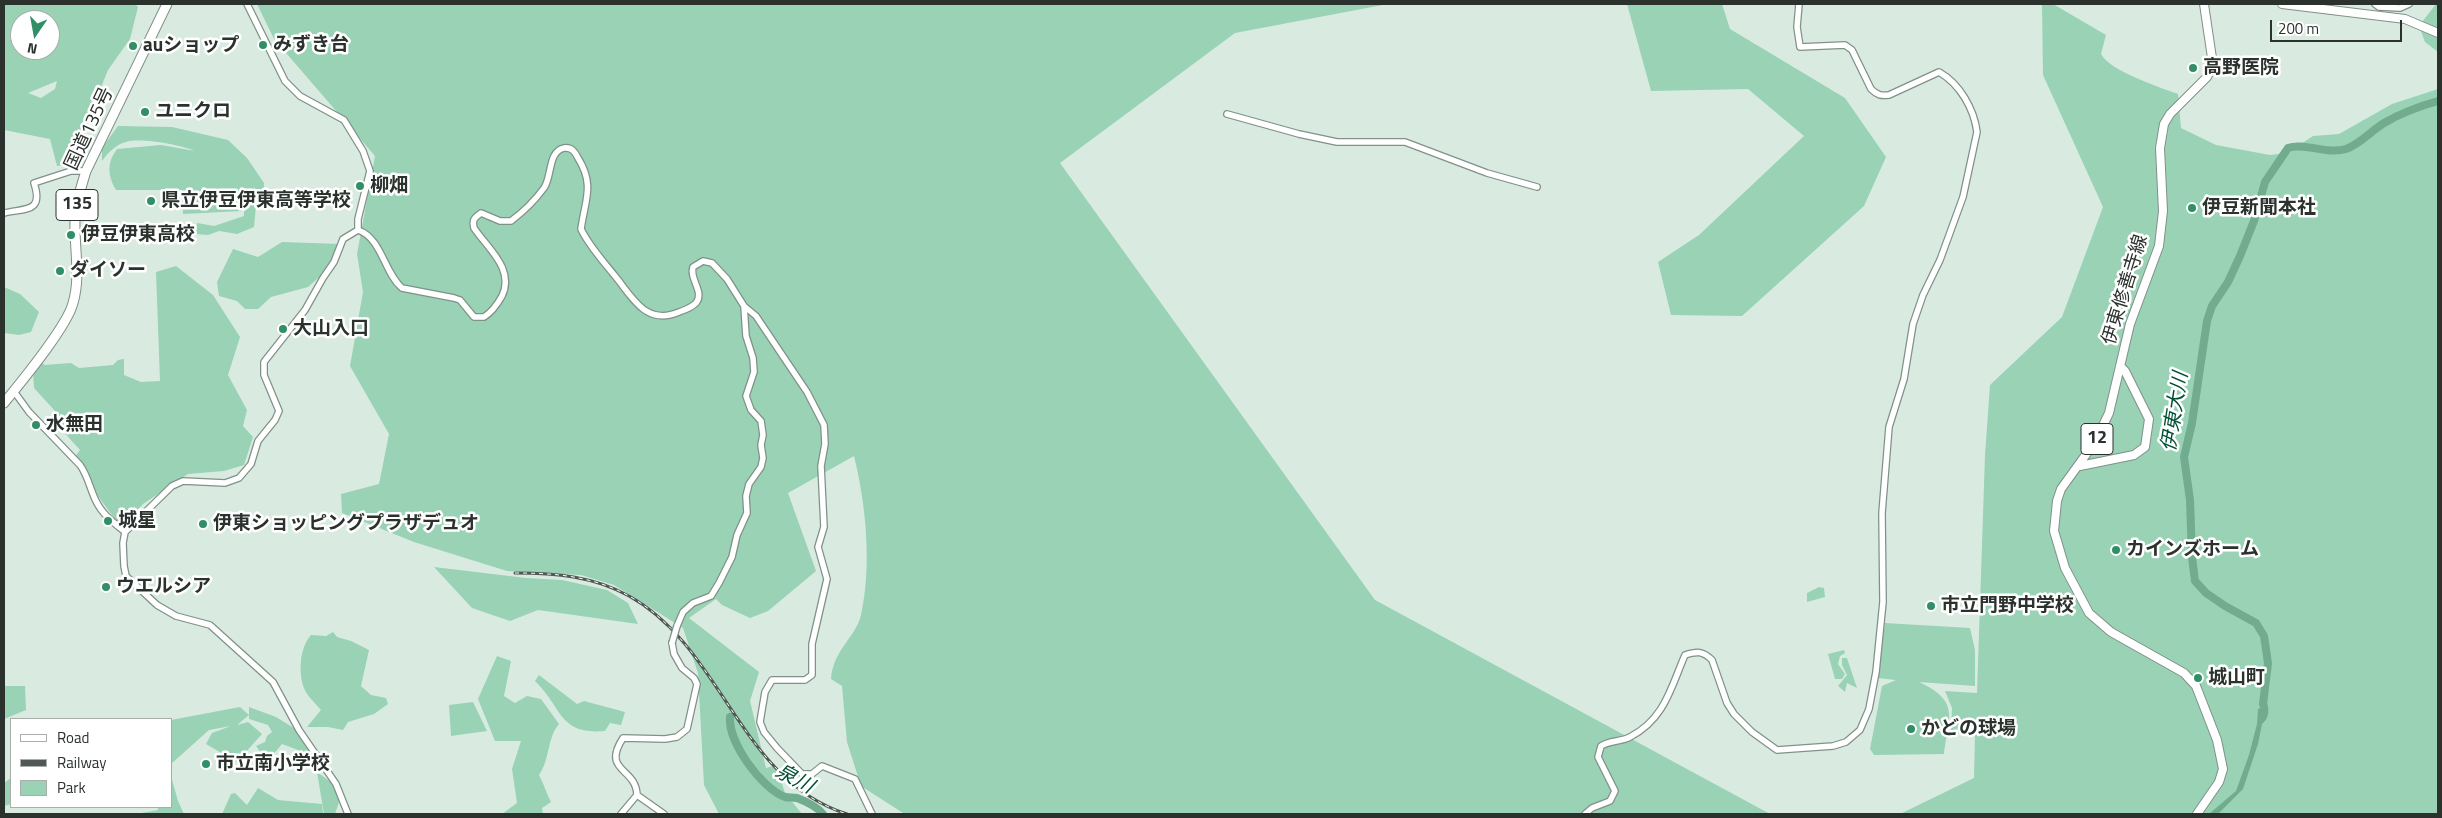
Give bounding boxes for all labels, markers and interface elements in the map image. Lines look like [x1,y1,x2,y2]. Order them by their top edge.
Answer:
north arrow [10,10,60,60]
scale bar [2272,10,2404,42]
text: 200 m [2278,17,2319,40]
place label: みずき台 [273,34,349,56]
place label: auショップ [143,35,239,57]
text: N [25,38,39,60]
marker: みずき台 [257,39,269,51]
marker: auショップ [127,40,139,52]
place label: 高野医院 [2203,57,2279,79]
marker: 高野医院 [2187,62,2199,74]
street label: 国道135号 [61,84,119,174]
place label: ユニクロ [155,101,231,123]
marker: ユニクロ [139,106,151,118]
place label: 柳畑 [370,175,408,197]
marker: 柳畑 [354,180,366,192]
road number: 135 [56,190,98,220]
place label: 県立伊豆伊東高等学校 [161,190,351,212]
marker: 県立伊豆伊東高等学校 [145,195,157,207]
place label: 伊豆新聞本社 [2202,197,2316,219]
marker: 伊豆新聞本社 [2186,202,2198,214]
place label: 伊豆伊東高校 [81,224,195,246]
marker: 伊豆伊東高校 [65,229,77,241]
street label: 伊東修善寺線 [2098,232,2154,348]
place label: ダイソー [70,260,146,282]
marker: ダイソー [54,265,66,277]
place label: 大山入口 [293,318,369,340]
marker: 大山入口 [277,323,289,335]
water label: 伊東大川 [2158,371,2194,453]
place label: 水無田 [46,414,103,436]
marker: 水無田 [30,419,42,431]
road number: 12 [2081,424,2113,454]
place label: 城星 [118,510,156,532]
place label: 伊東ショッピングプラザデュオ [213,513,479,535]
marker: 城星 [102,515,114,527]
marker: 伊東ショッピングプラザデュオ [197,518,209,530]
place label: カインズホーム [2126,539,2259,561]
marker: カインズホーム [2110,544,2122,556]
place label: ウエルシア [116,576,211,598]
marker: ウエルシア [100,581,112,593]
place label: 市立門野中学校 [1941,595,2074,617]
marker: 市立門野中学校 [1925,600,1937,612]
place label: 城山町 [2208,667,2265,689]
marker: 城山町 [2192,672,2204,684]
legend [10,718,172,808]
place label: かどの球場 [1921,718,2016,740]
marker: かどの球場 [1905,723,1917,735]
text: Road [57,726,89,749]
text: Railway [57,751,107,774]
place label: 市立南小学校 [216,753,330,775]
marker: 市立南小学校 [200,758,212,770]
water label: 泉川 [771,760,817,800]
text: Park [57,776,86,799]

